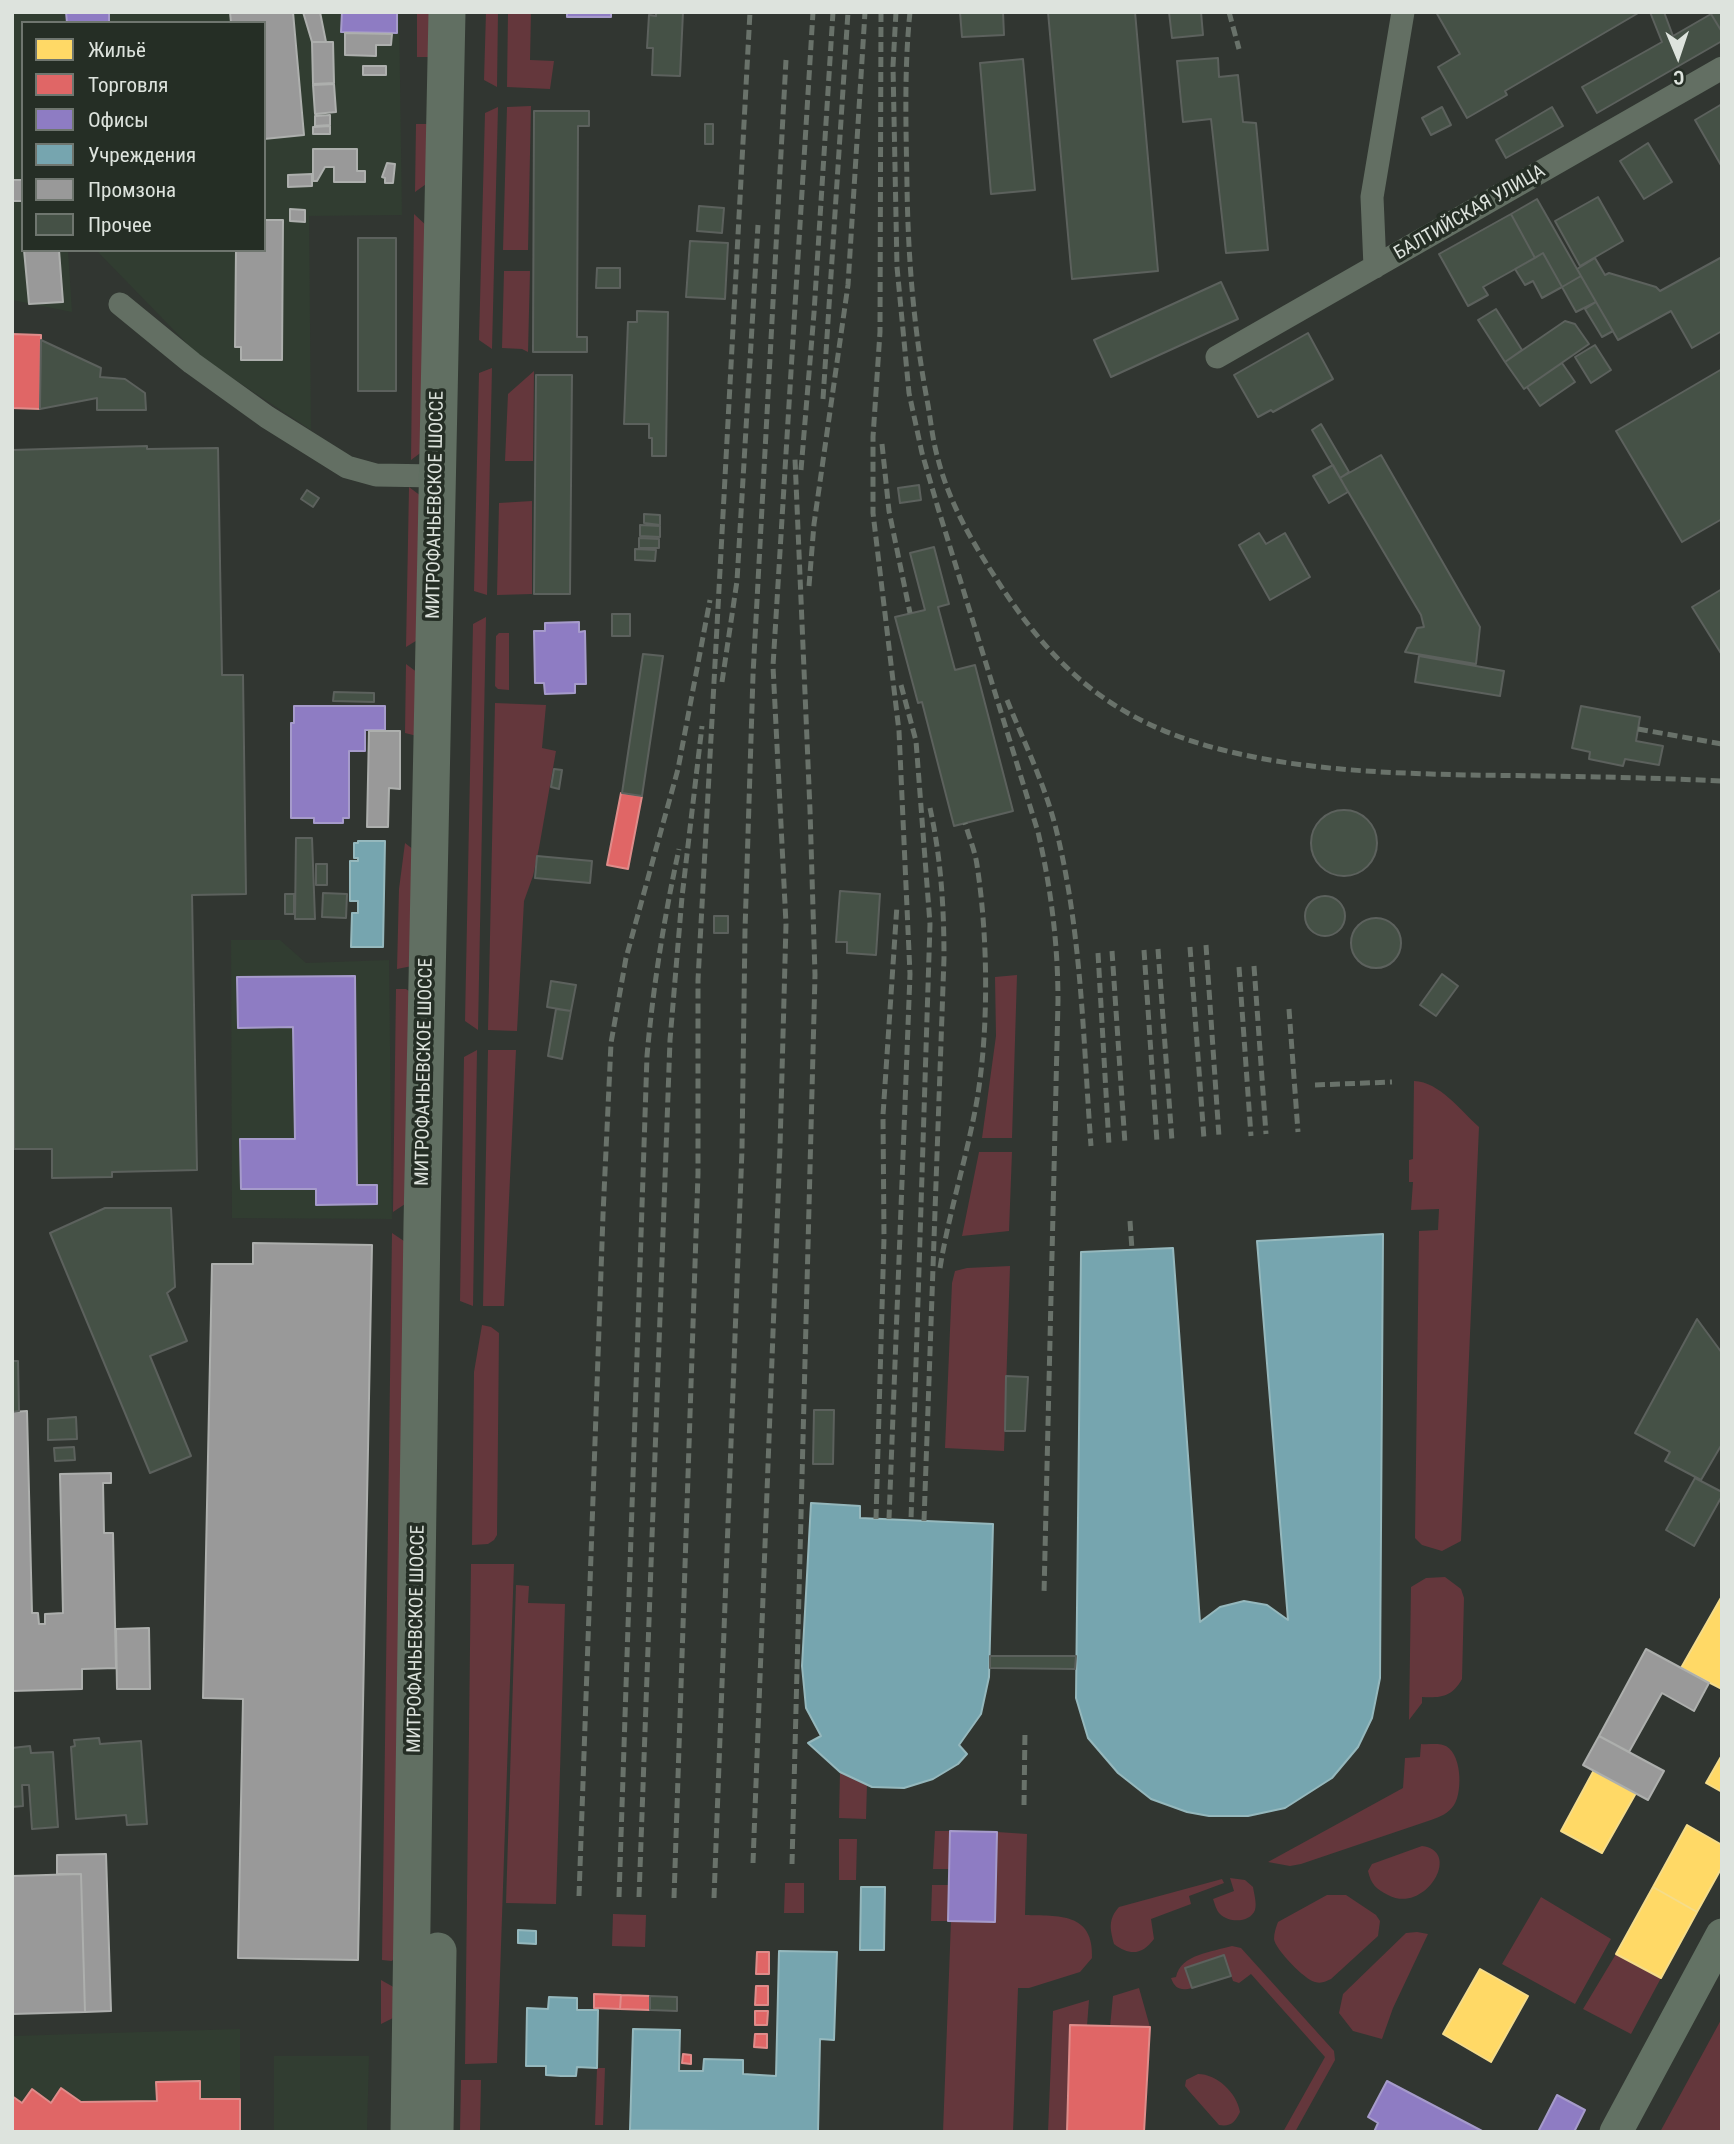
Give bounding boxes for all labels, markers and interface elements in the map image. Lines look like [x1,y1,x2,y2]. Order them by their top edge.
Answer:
legend [21,21,266,252]
north arrow [1643,21,1713,91]
text: Жильё [88,38,146,62]
text: С [1673,66,1685,89]
text: Торговля [88,73,168,97]
text: Офисы [88,108,149,132]
text: Учреждения [88,143,196,167]
street label: БАЛТИЙСКАЯ УЛИЦА [1390,161,1550,265]
text: Промзона [88,178,176,202]
text: Прочее [88,213,152,237]
street label: МИТРОФАНЬЕВСКОЕ ШОССЕ [423,391,449,619]
street label: МИТРОФАНЬЕВСКОЕ ШОССЕ [412,958,438,1186]
street label: МИТРОФАНЬЕВСКОЕ ШОССЕ [404,1525,430,1753]

